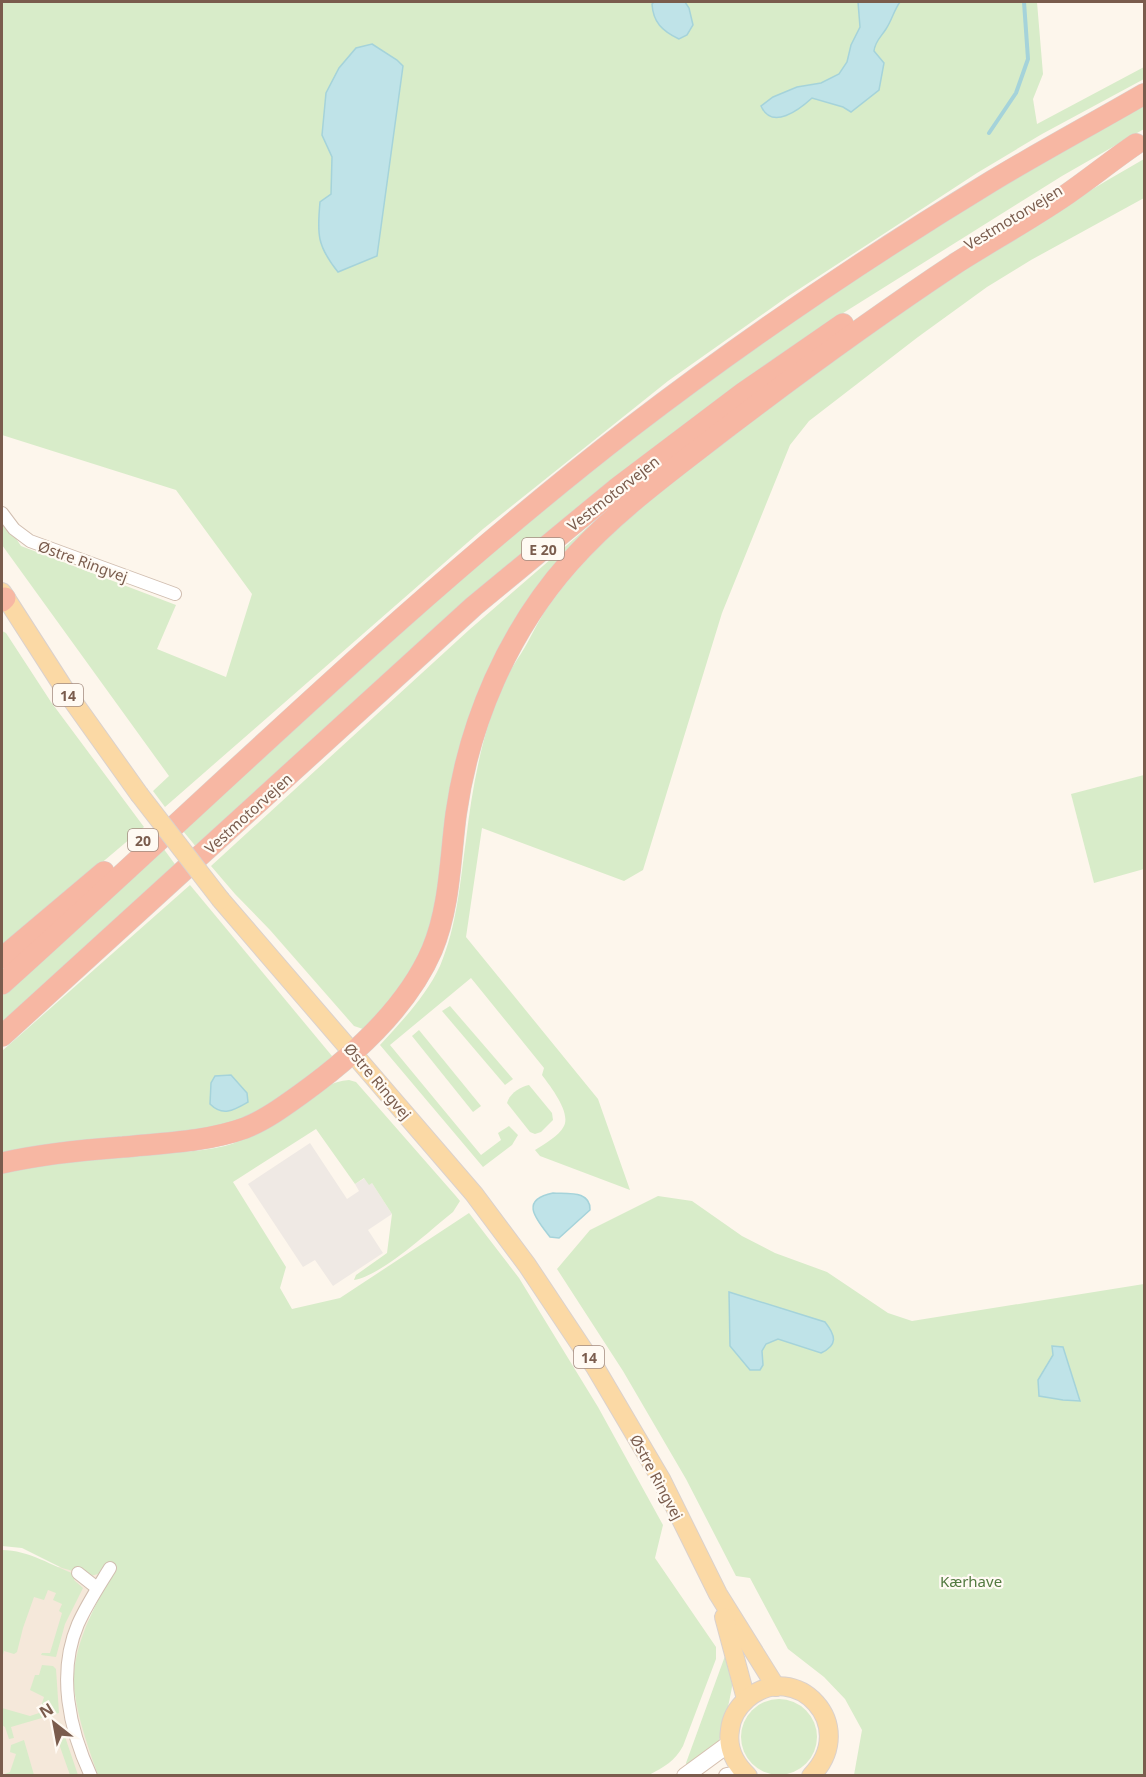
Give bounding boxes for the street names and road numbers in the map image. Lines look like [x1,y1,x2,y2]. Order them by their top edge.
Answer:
street label: Vestmotorvejen [960,180,1066,254]
street label: Vestmotorvejen [563,451,663,535]
street label: Østre Ringvej [35,535,131,587]
road number: E 20 [522,538,564,560]
road number: 14 [53,684,83,706]
street label: Vestmotorvejen [200,768,296,858]
road number: 20 [128,829,158,851]
street label: Østre Ringvej [340,1038,416,1124]
road number: 14 [574,1346,604,1368]
street label: Østre Ringvej [626,1431,688,1523]

